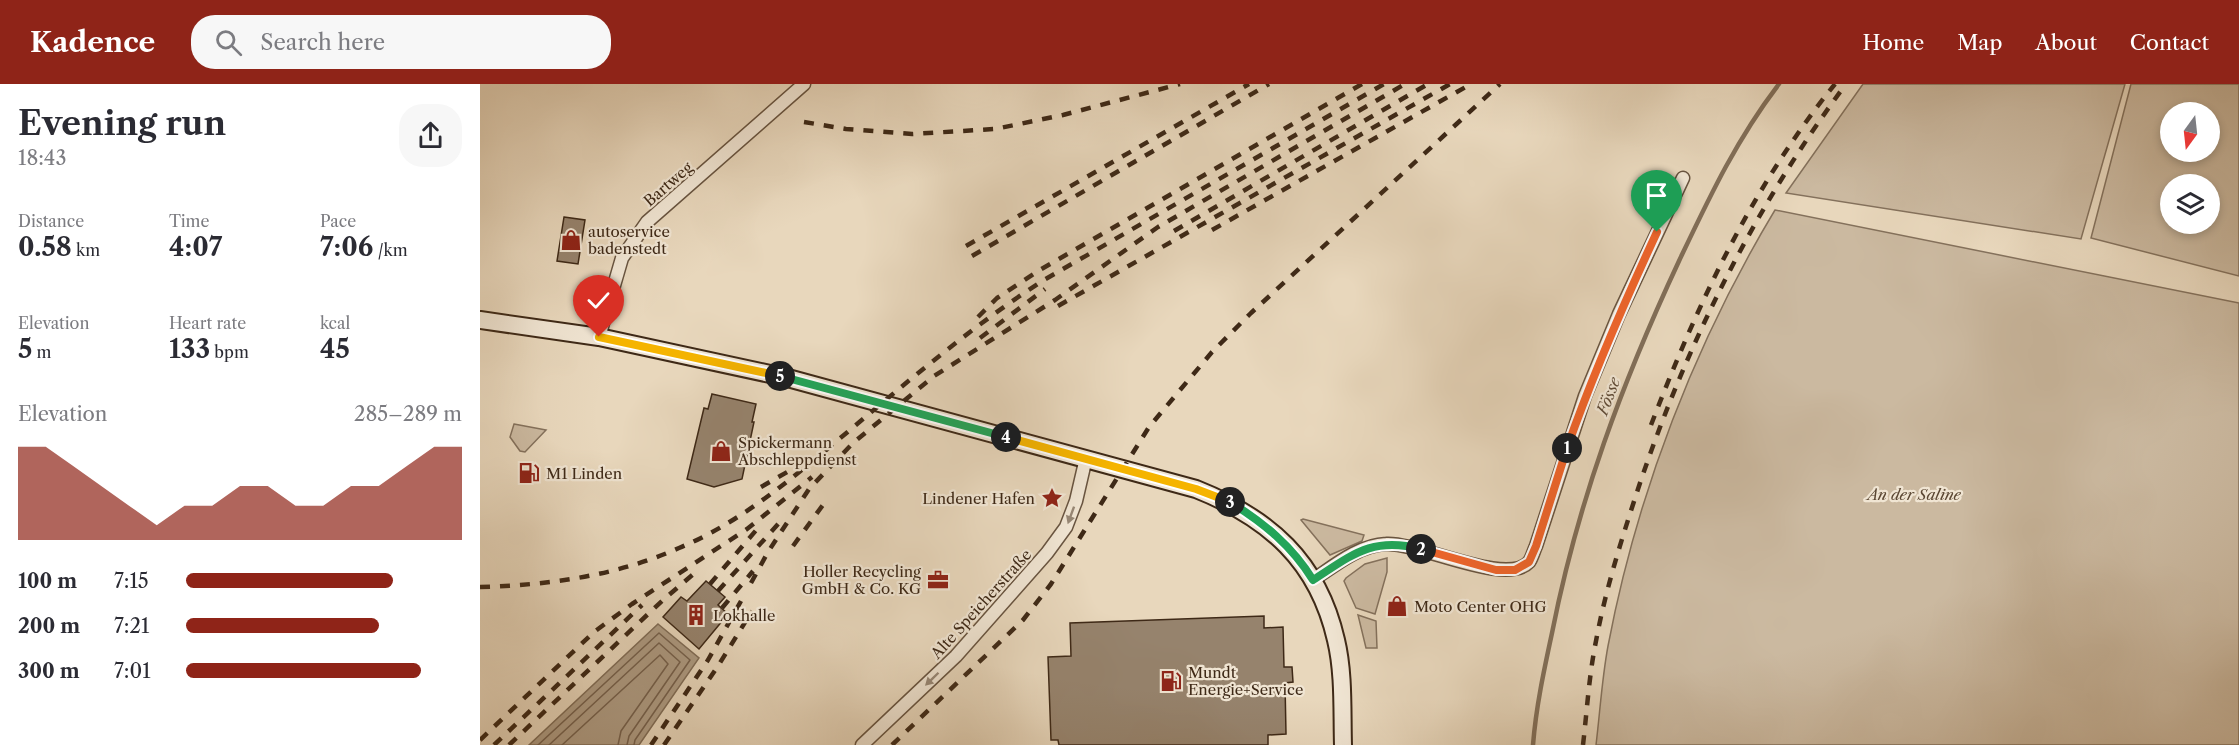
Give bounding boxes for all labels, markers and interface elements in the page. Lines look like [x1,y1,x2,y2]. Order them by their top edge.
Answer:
search box [191,15,611,69]
text: Kadence [30,25,155,59]
icon: search [212,26,245,59]
text: Search here [260,29,385,56]
text: Home [1863,30,1924,55]
text: Map [1957,30,2002,55]
text: About [2035,30,2097,55]
text: Contact [2130,30,2209,55]
north arrow [2160,102,2220,162]
map controls [2160,102,2220,234]
text: Evening run [18,103,226,144]
button: share [399,104,462,167]
text: 18:43 [18,146,66,170]
street label: Bartweg [640,158,696,210]
pin [1631,170,1682,232]
button: layers [2160,174,2220,234]
icon: arrive [1640,179,1673,212]
text: Distance [18,211,84,231]
text: Time [169,211,209,231]
text: Pace [320,211,356,231]
place label: autoservice badenstedt [588,222,670,258]
shop icon: autoservice badenstedt [559,228,583,252]
text: 0.58 [18,231,72,263]
text: 4:07 [169,231,222,263]
text: 7:06 [320,231,373,263]
text: km [72,240,100,260]
text: /km [373,240,408,260]
pin [573,275,624,337]
icon: check [582,284,615,317]
text: Elevation [18,313,89,333]
text: Heart rate [169,313,246,333]
text: kcal [320,313,350,333]
text: 5 [18,333,32,365]
text: 133 [169,333,210,365]
text: 45 [320,333,350,365]
text: m [32,342,52,362]
text: bpm [210,342,249,362]
pin: 5 [765,361,795,391]
text: 5 [776,366,784,386]
water label: Fösse [1591,373,1625,420]
text: Elevation [18,402,107,426]
text: 285–289 m [354,402,462,426]
pin: 4 [991,422,1021,452]
text: 4 [1001,427,1011,447]
place label: Spickermann Abschleppdienst [737,433,857,469]
pin: 1 [1552,433,1582,463]
text: 1 [1563,438,1571,458]
shop icon: Spickermann Abschleppdienst [709,439,733,463]
fuel station icon: M1 Linden [517,461,541,485]
place label: M1 Linden [546,464,623,483]
park label: An der Saline [1865,485,1961,504]
place icon: Lindener Hafen [1040,486,1064,510]
pin: 3 [1215,487,1245,517]
place label: Lindener Hafen [922,489,1036,508]
text: 3 [1225,492,1235,512]
one-way arrow [1065,506,1075,524]
pin: 2 [1406,534,1436,564]
text: 2 [1416,539,1426,559]
street label: Alte Speicherstraße [926,545,1035,664]
place label: Holler Recycling GmbH & Co. KG [802,562,921,598]
office icon: Holler Recycling GmbH & Co. KG [926,568,950,592]
text: 100 m [18,569,77,593]
text: 7:15 [114,569,149,593]
shop icon: Moto Center OHG [1385,594,1409,618]
place label: Moto Center OHG [1414,597,1547,616]
building icon: Lokhalle [684,603,708,627]
place label: Lokhalle [713,606,775,625]
text: 200 m [18,614,80,638]
text: 7:21 [114,614,149,638]
text: 300 m [18,659,80,683]
text: 7:01 [114,659,151,683]
place label: Mundt Energie+Service [1188,663,1303,699]
fuel station icon: Mundt Energie+Service [1159,669,1183,693]
one-way arrow [925,672,940,686]

